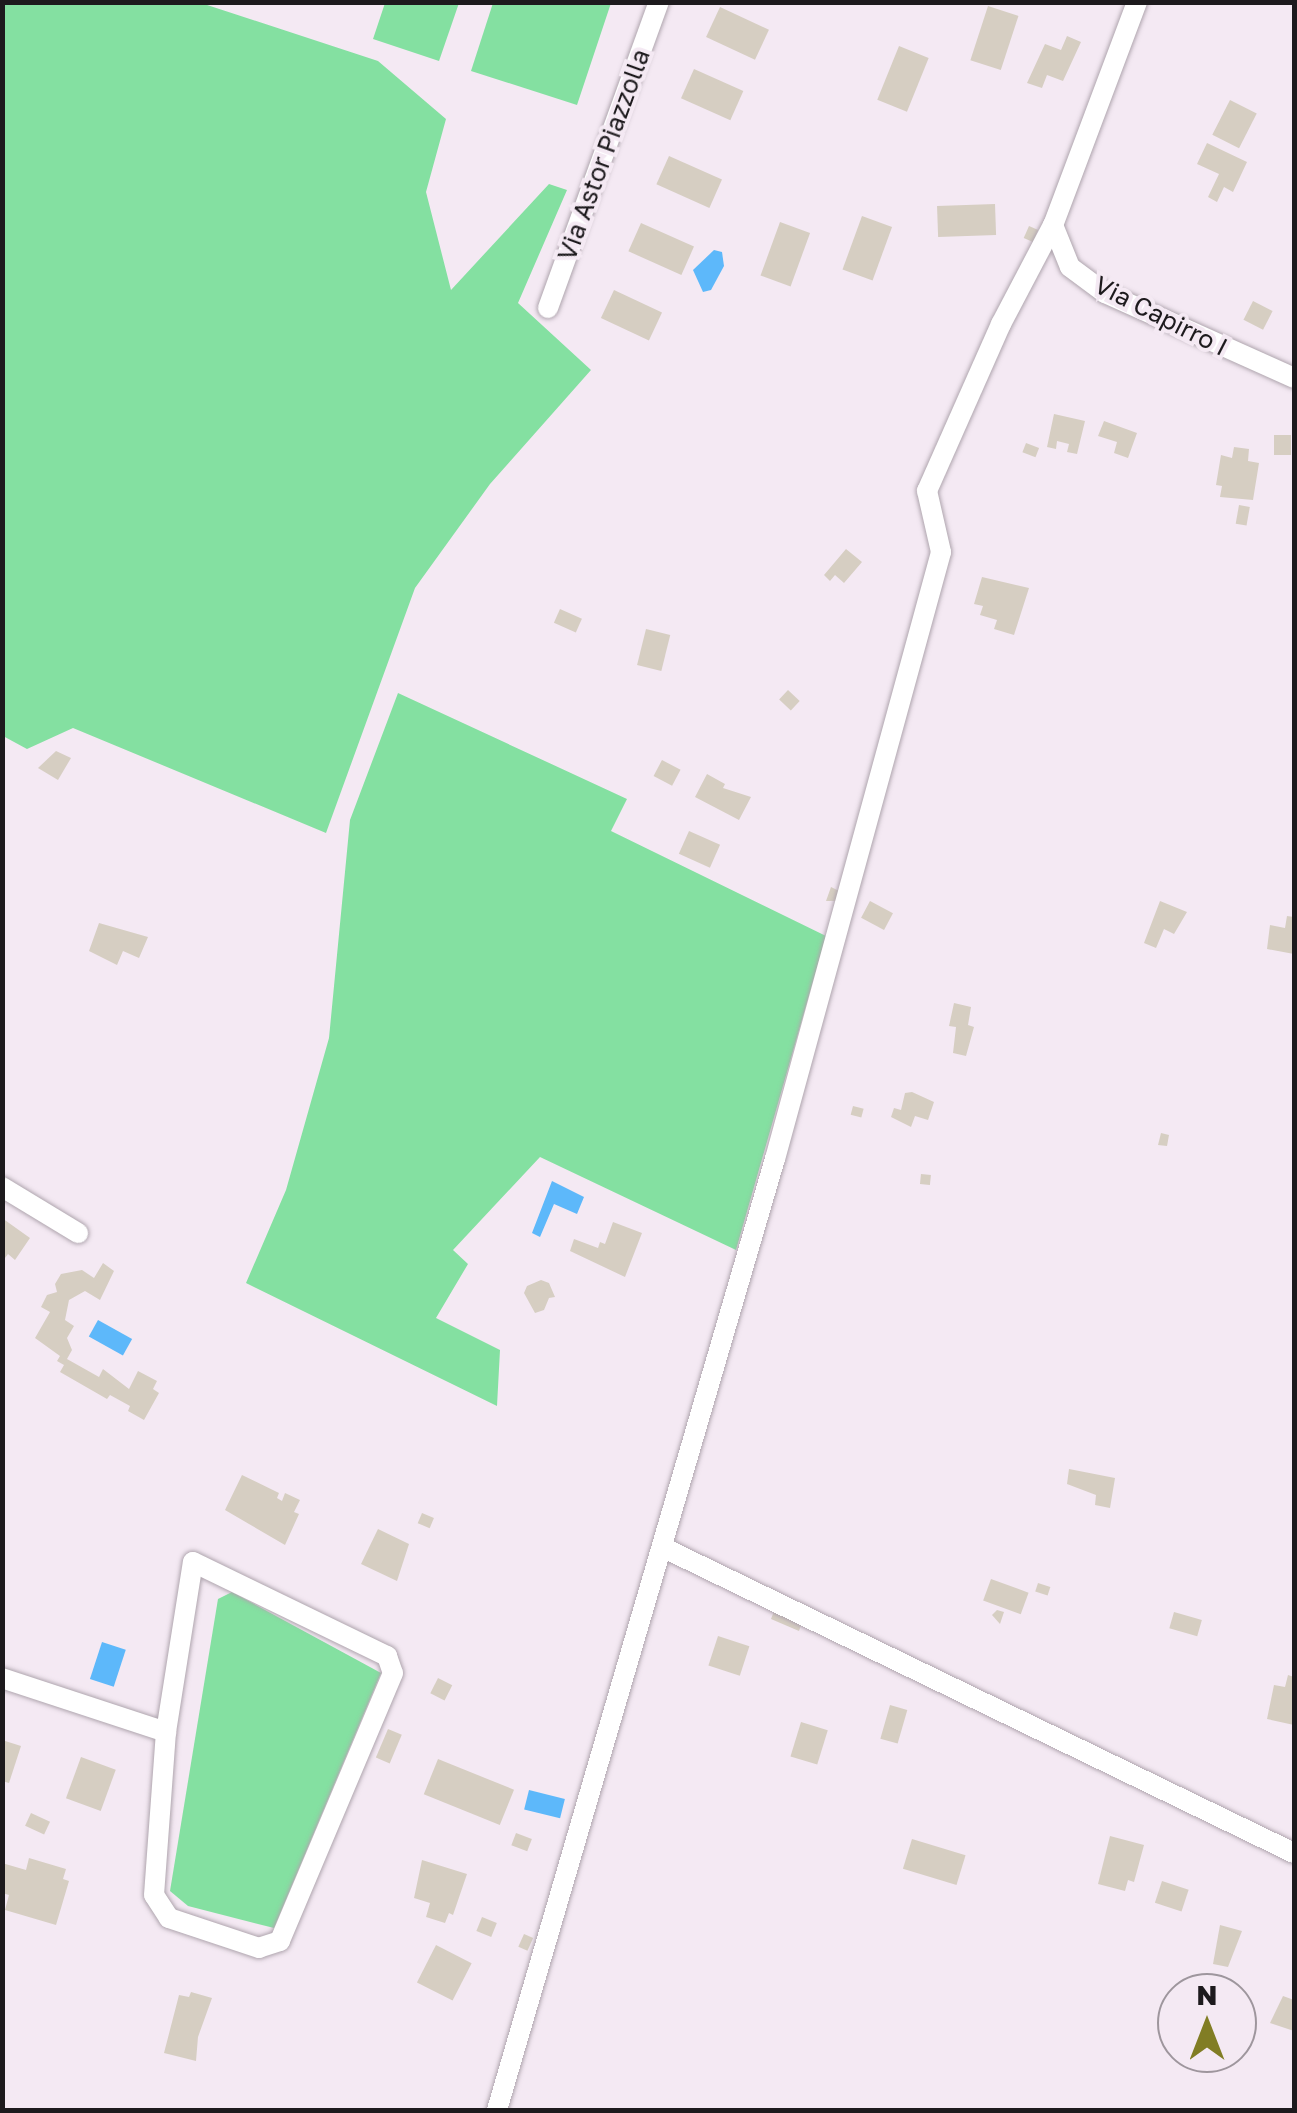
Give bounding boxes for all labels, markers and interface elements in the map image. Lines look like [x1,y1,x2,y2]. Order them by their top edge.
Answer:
street label: Via Astor Piazzolla [552,45,656,265]
street label: Via Capirro I [1089,270,1233,362]
north arrow [1157,1973,1257,2073]
text: N [1196,1978,1218,2011]

